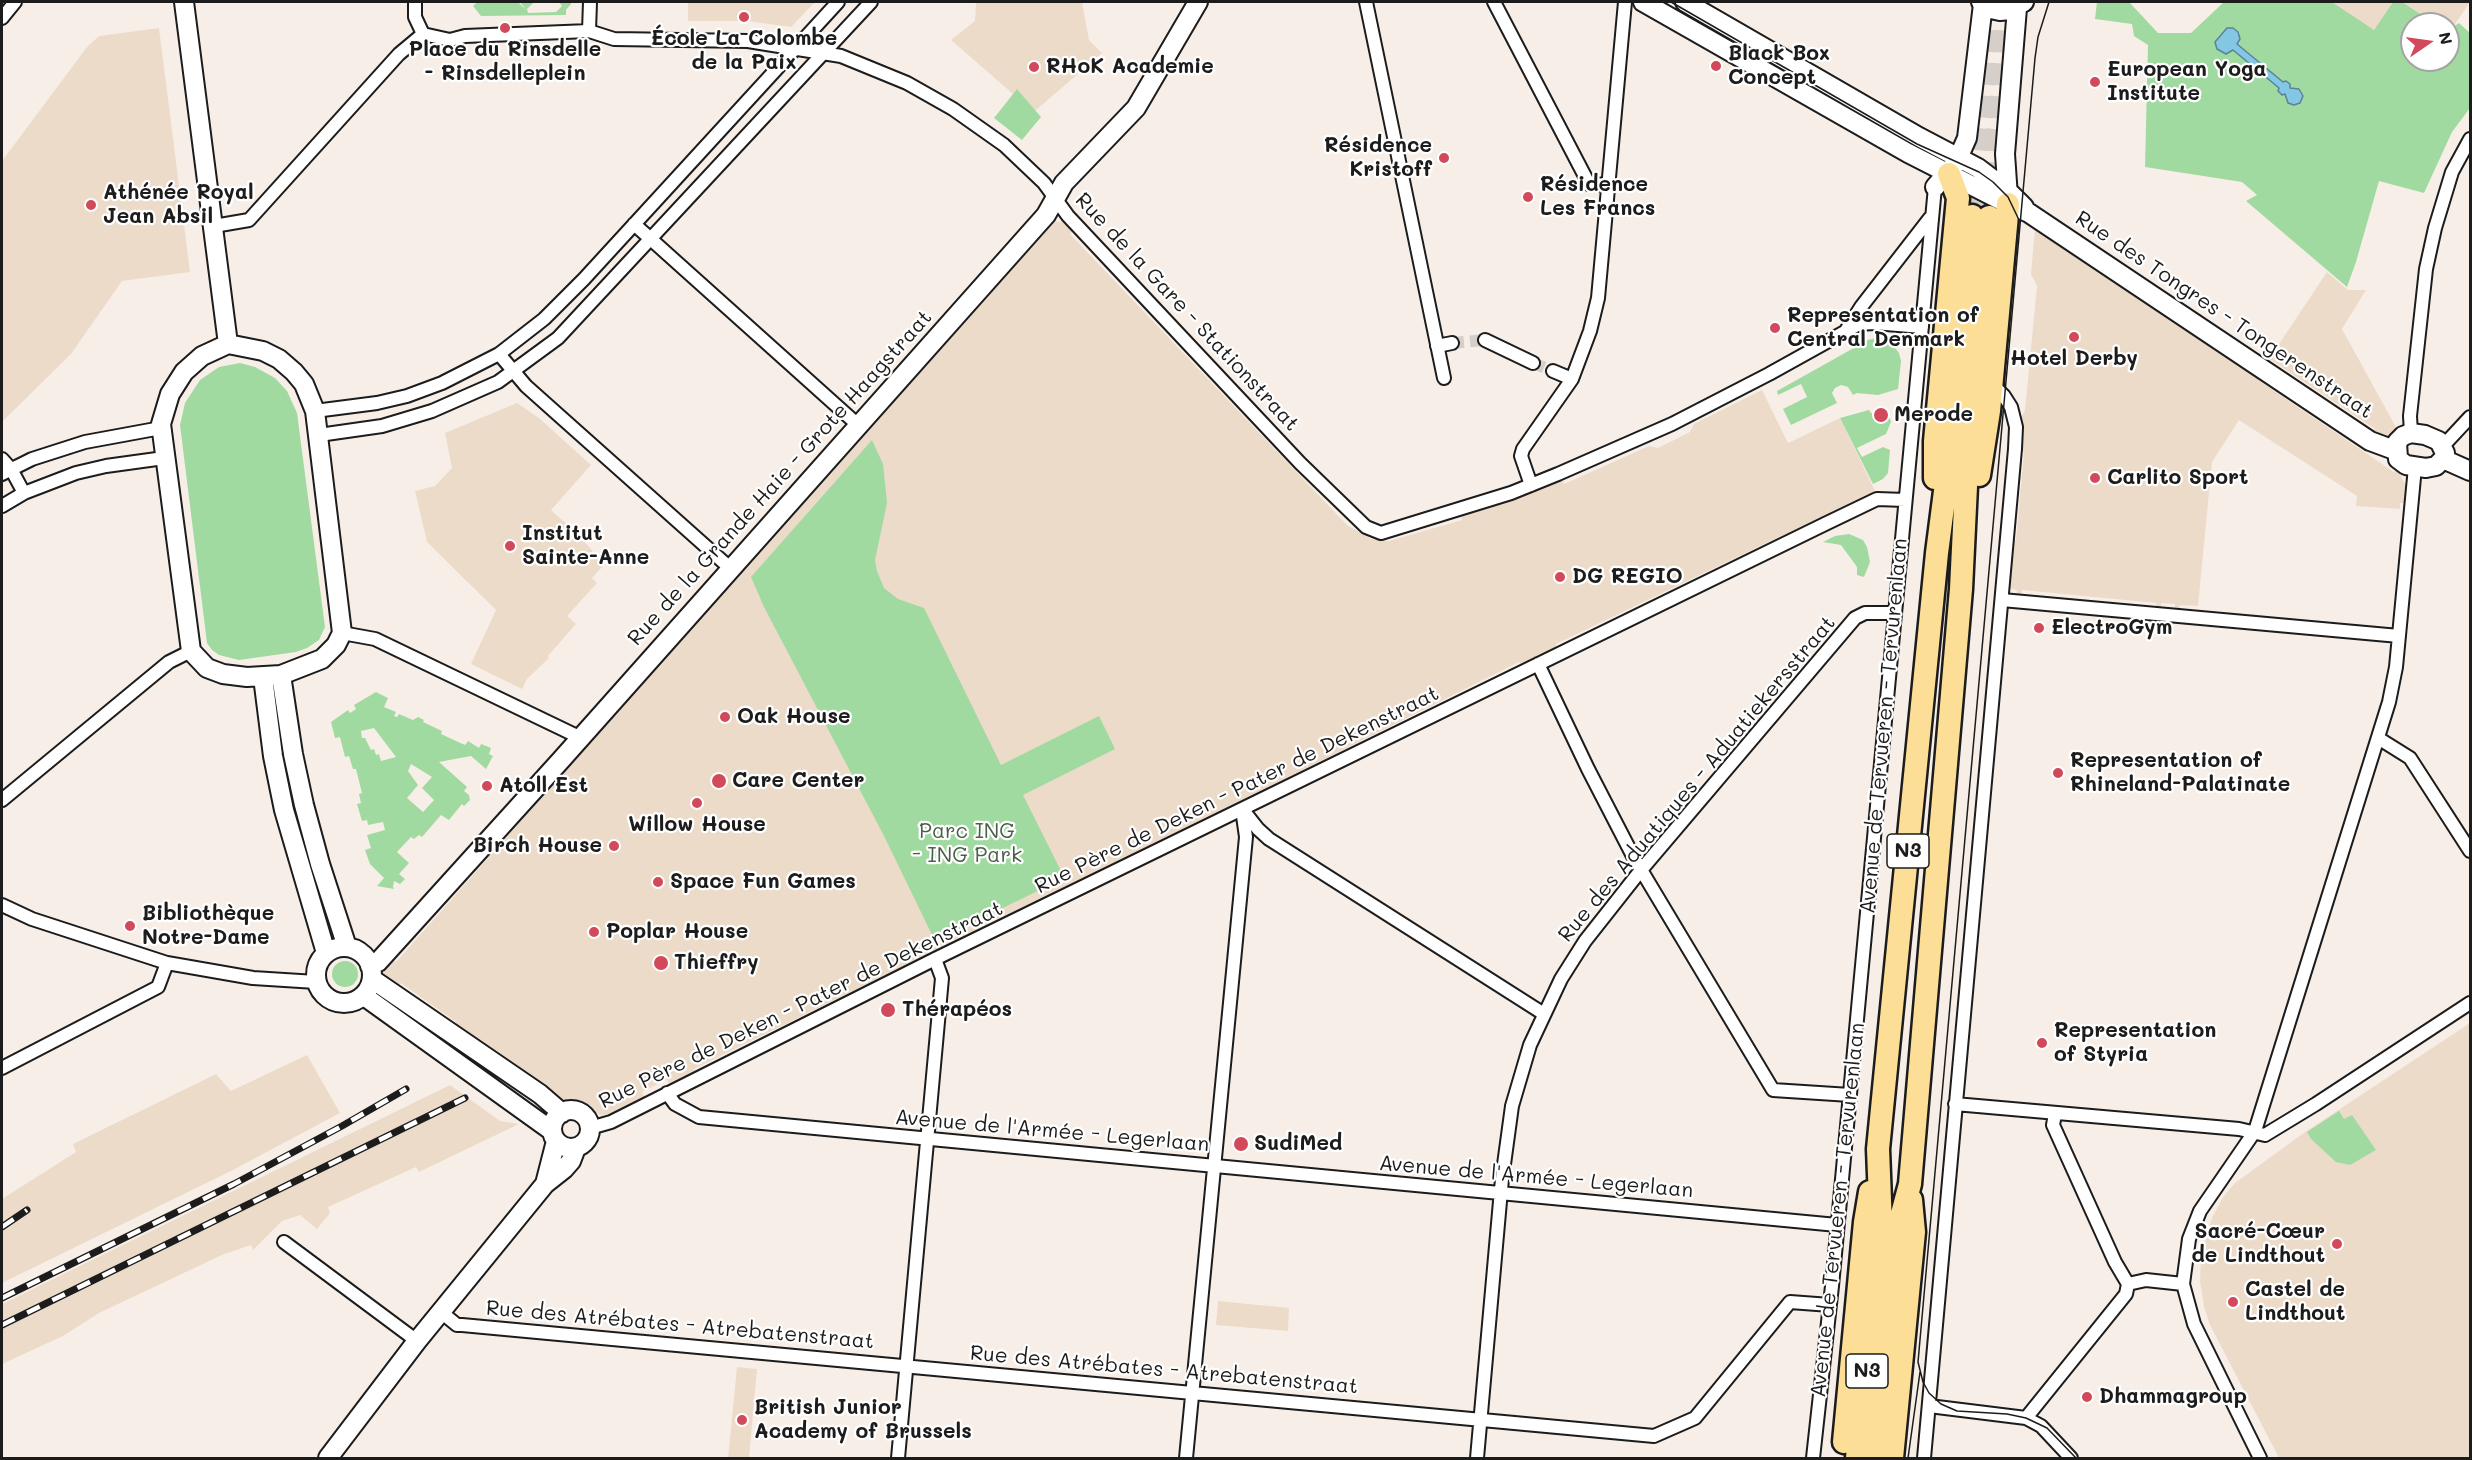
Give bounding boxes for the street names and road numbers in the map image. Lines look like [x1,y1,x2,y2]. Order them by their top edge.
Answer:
street label: Rue de la Gare - Stationstraat [1070,188,1304,436]
street label: Rue des Tongres - Tongerenstraat [2070,206,2378,424]
street label: Rue de la Grande Haie - Grote Haagstraat [623,305,937,651]
street label: Avenue de Tervueren - Tervurenlaan [1855,537,1913,915]
street label: Rue des Aduatiques - Aduatiekersstraat [1553,611,1841,947]
street label: Rue Père de Deken - Pater de Dekenstraat [1031,681,1443,899]
road number: N3 [1887,834,1929,868]
street label: Rue Père de Deken - Pater de Dekenstraat [595,896,1007,1114]
street label: Avenue de Tervueren - Tervurenlaan [1806,1021,1870,1399]
street label: Avenue de l'Armée - Legerlaan [894,1105,1210,1157]
street label: Avenue de l'Armée - Legerlaan [1378,1151,1694,1203]
street label: Rue des Atrébates - Atrebatenstraat [485,1295,875,1355]
street label: Rue des Atrébates - Atrebatenstraat [969,1340,1359,1400]
road number: N3 [1846,1354,1888,1388]

